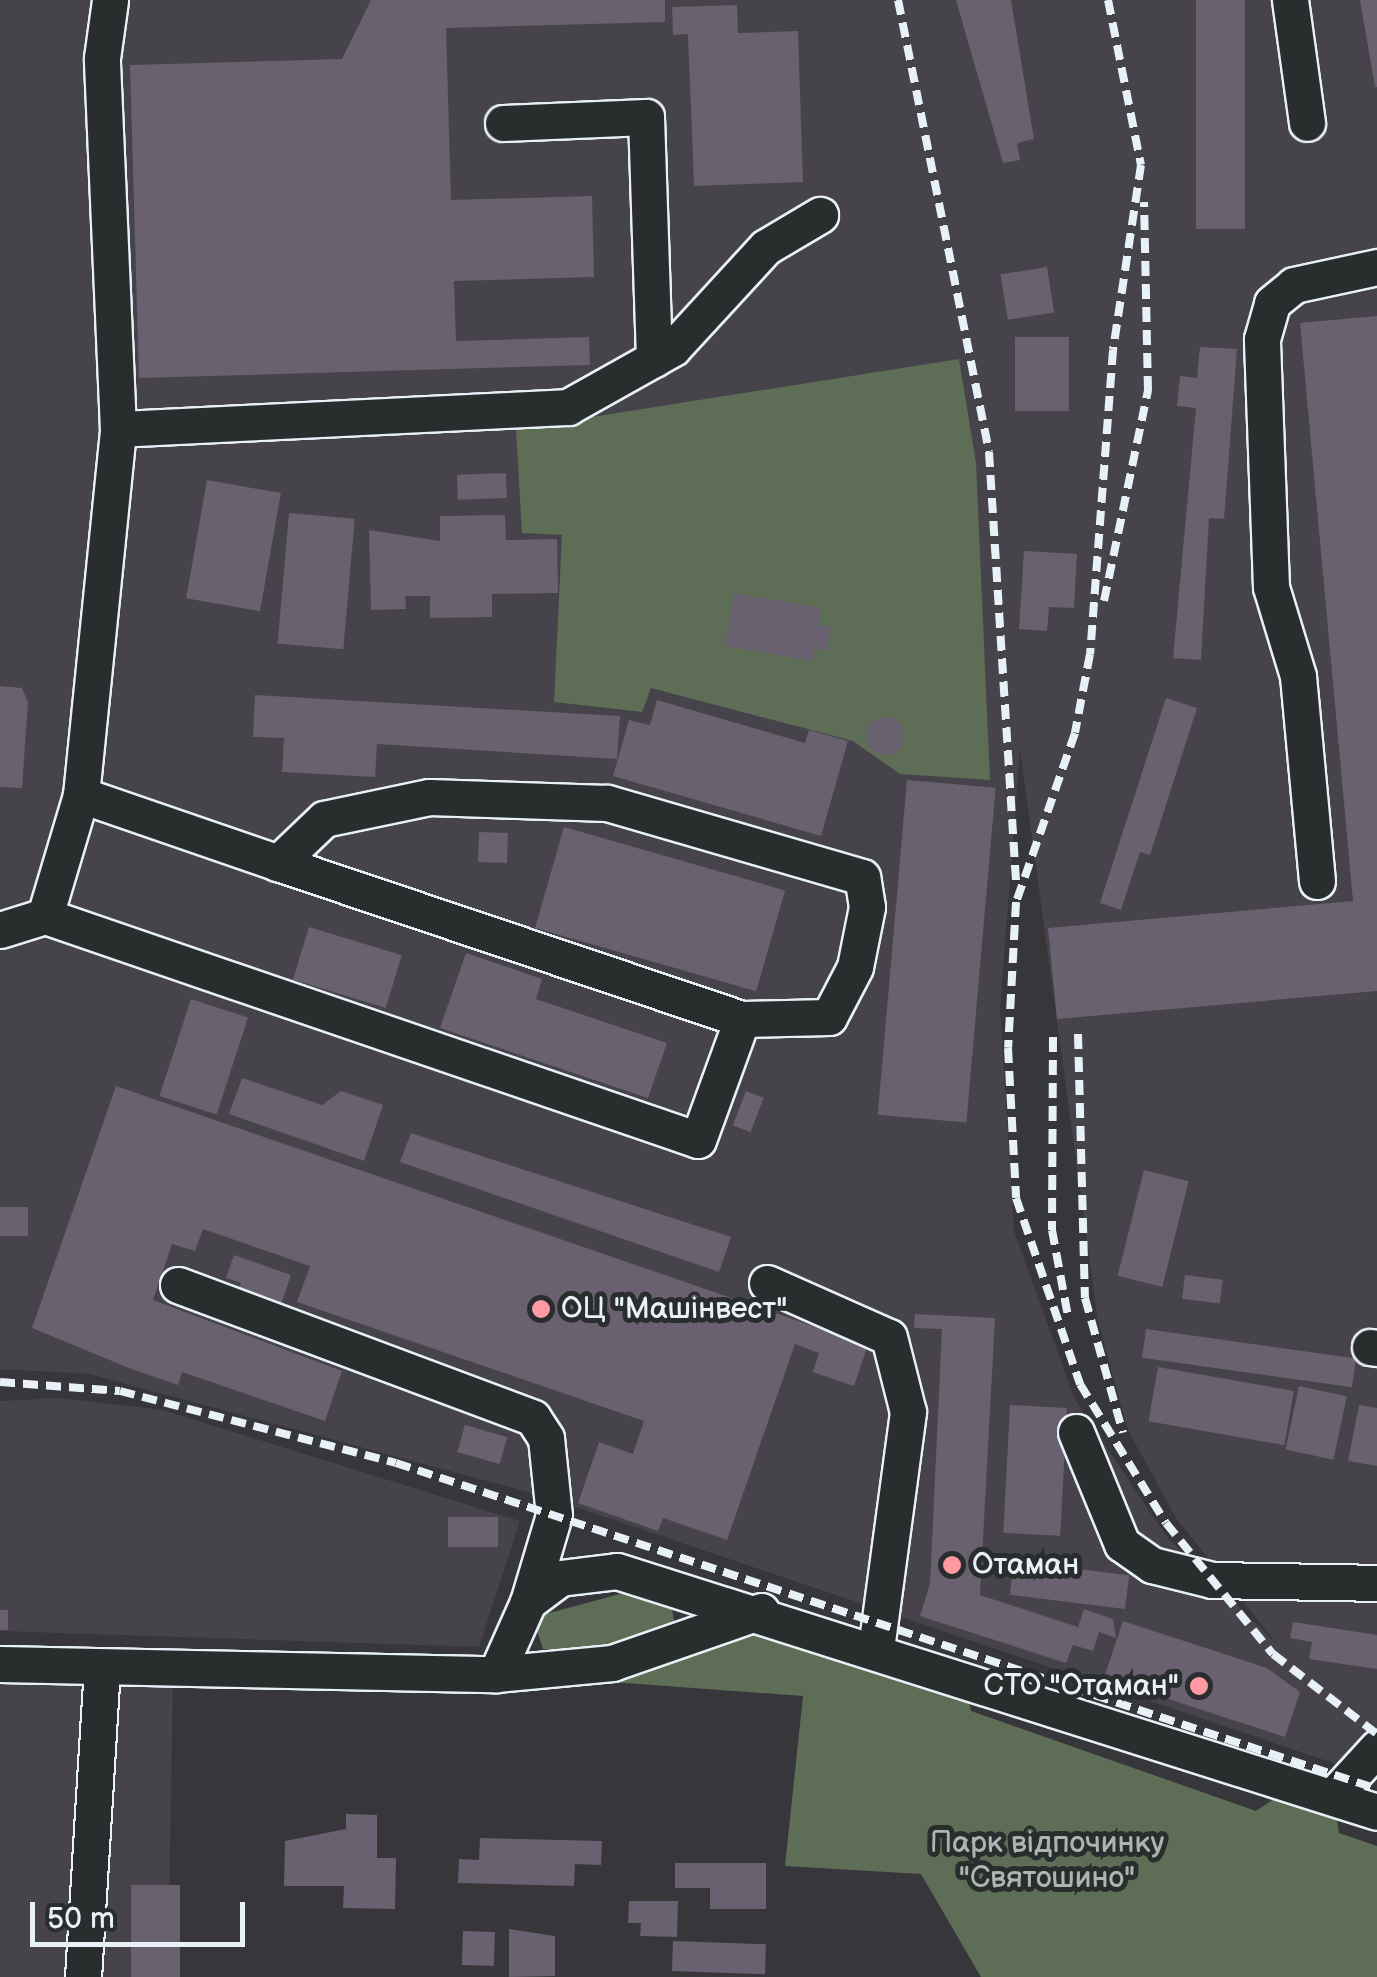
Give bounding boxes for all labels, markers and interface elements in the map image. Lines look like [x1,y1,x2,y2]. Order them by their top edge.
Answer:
place label: ОЦ "Машінвест" [561,1291,787,1327]
marker: ОЦ "Машінвест" [530,1298,552,1320]
place label: Отаман [972,1547,1079,1583]
marker: Отаман [941,1554,963,1576]
place label: СТО "Отаман" [984,1668,1179,1704]
marker: СТО "Отаман" [1188,1675,1210,1697]
park label: Парк відпочинку "Святошино" [930,1825,1164,1896]
scale bar [35,1882,250,1944]
text: 50 m [47,1901,115,1937]

